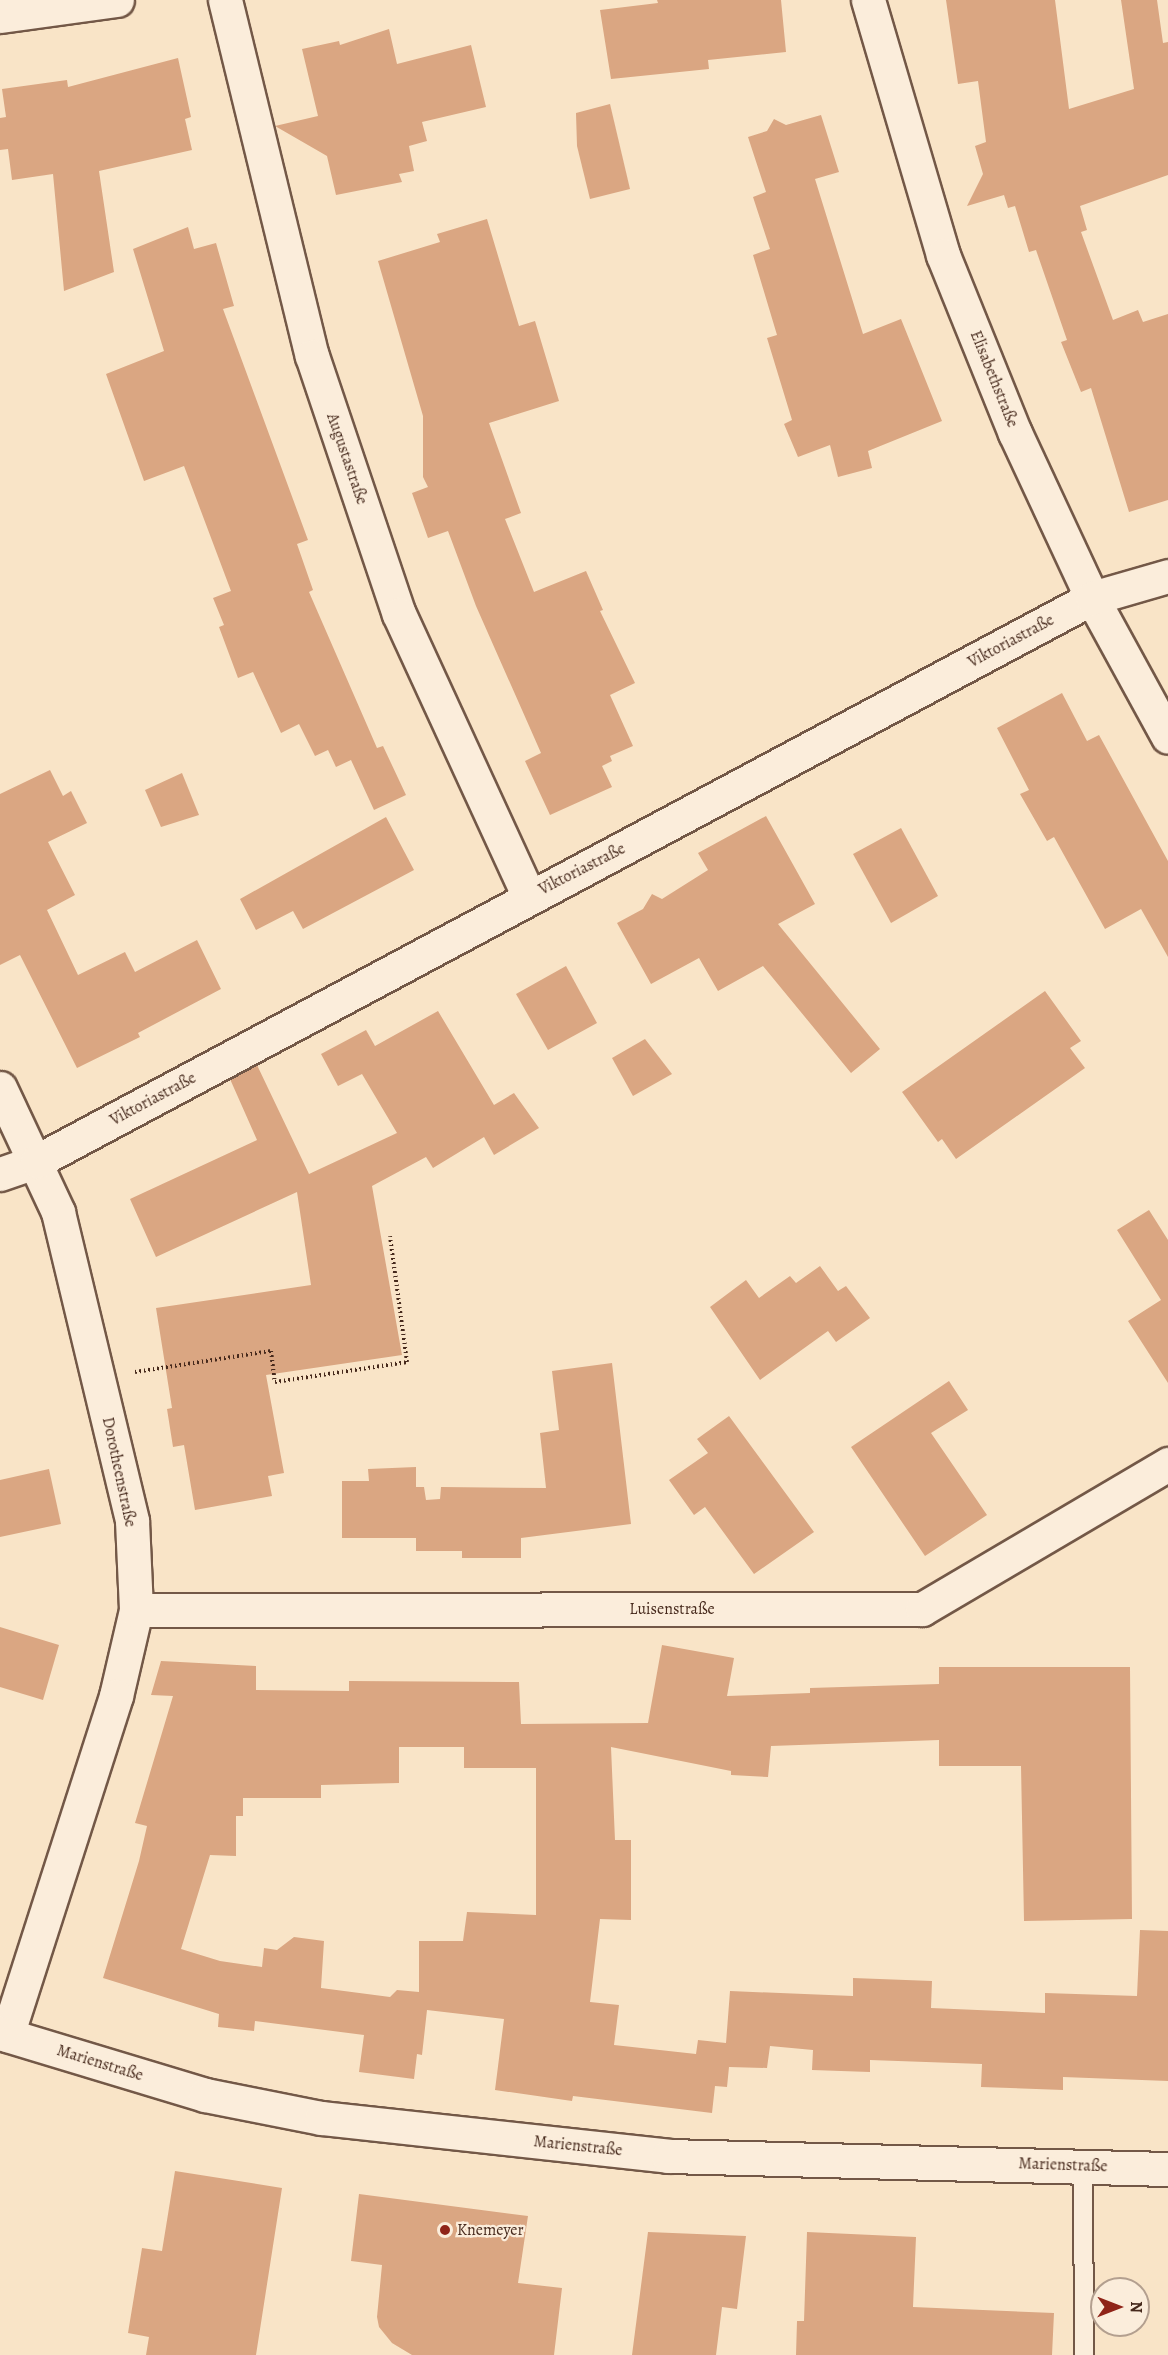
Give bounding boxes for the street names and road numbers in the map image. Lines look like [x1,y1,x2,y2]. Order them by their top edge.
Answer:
street label: Elisabethstraße [966,328,1022,430]
street label: Augustastraße [322,411,372,507]
street label: Viktoriastraße [965,610,1057,672]
street label: Viktoriastraße [535,839,629,899]
street label: Viktoriastraße [107,1068,199,1130]
street label: Dorotheenstraße [98,1415,140,1529]
street label: Luisenstraße [629,1599,715,1619]
street label: Marienstraße [55,2041,145,2085]
street label: Marienstraße [533,2132,623,2160]
street label: Marienstraße [1018,2154,1108,2176]

